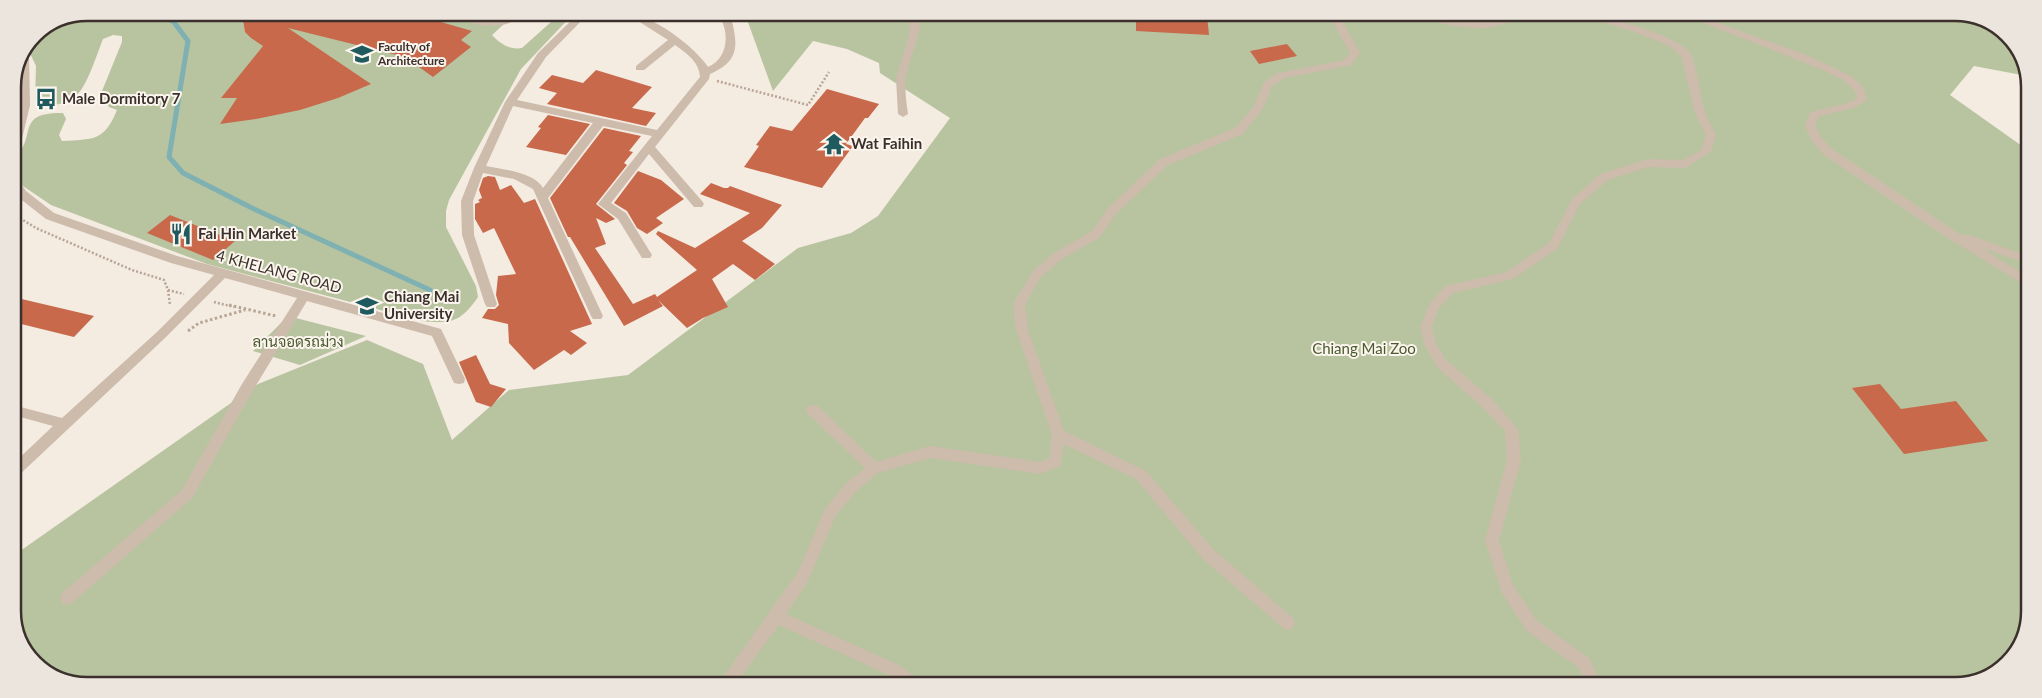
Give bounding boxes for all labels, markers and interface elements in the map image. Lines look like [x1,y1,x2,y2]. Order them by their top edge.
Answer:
place label: Faculty of Architecture [377,39,445,68]
school or university icon: Faculty of Architecture [349,41,375,67]
bus stop icon: Male Dormitory 7 [33,86,59,112]
place label: Male Dormitory 7 [62,89,181,107]
temple icon: Wat Faihin [821,131,847,157]
place label: Wat Faihin [851,134,922,152]
restaurant icon: Fai Hin Market [168,221,194,247]
place label: Fai Hin Market [198,224,297,242]
street label: 4 KHELANG ROAD [214,246,344,296]
place label: Chiang Mai University [384,287,459,322]
school or university icon: Chiang Mai University [354,293,380,319]
park label: ลานจอดรถม่วง [252,332,344,350]
park label: Chiang Mai Zoo [1312,339,1416,357]

